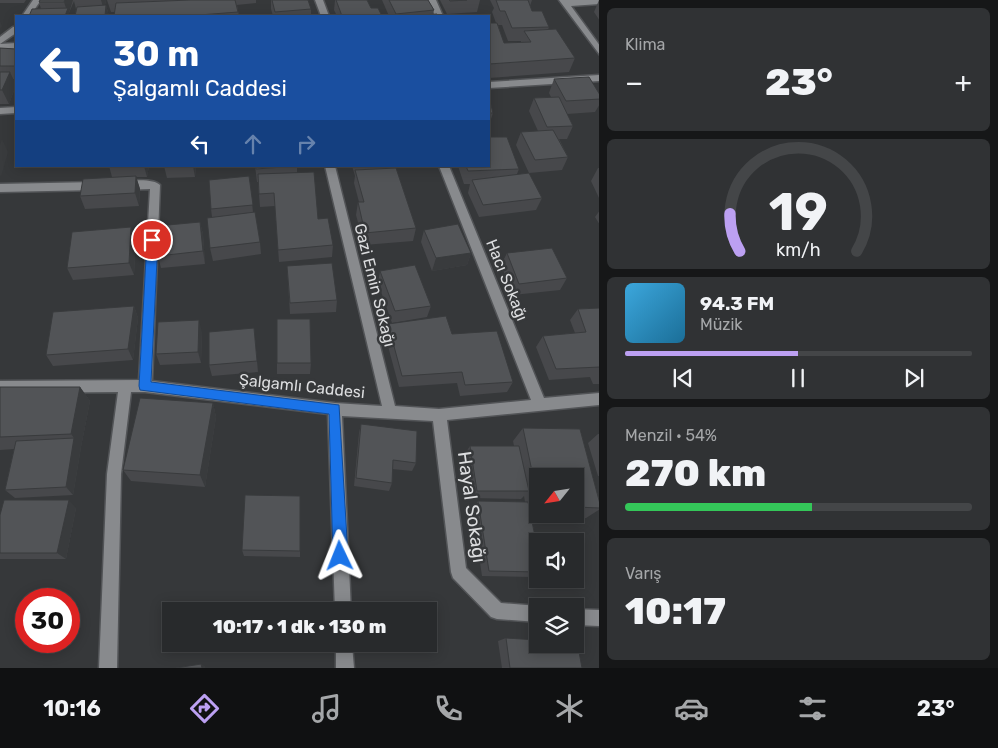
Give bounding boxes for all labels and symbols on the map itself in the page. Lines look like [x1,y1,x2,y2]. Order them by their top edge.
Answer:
pin [131,219,173,261]
street label: Gazi Emin Sokağı [350,221,400,349]
street label: Hacı Sokağı [482,236,532,324]
street label: Şalgamlı Caddesi [238,370,366,402]
street label: Hayal Sokağı [453,450,491,564]
north arrow [529,468,584,522]
position arrow [313,529,365,581]
speed limit sign: 30 [15,588,80,653]

